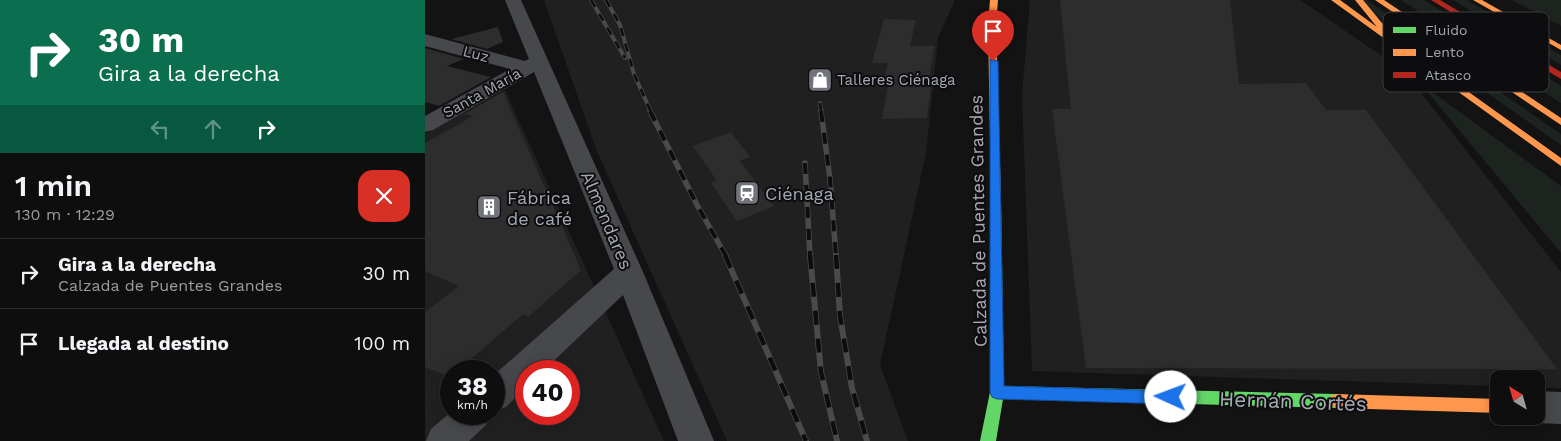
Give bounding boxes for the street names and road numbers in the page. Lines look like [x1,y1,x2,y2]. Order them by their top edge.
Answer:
street label: Luz [461,42,491,66]
street label: Santa María [440,64,525,122]
street label: Calzada de Puentes Grandes [965,95,991,347]
street label: Almendares [577,168,637,272]
street label: Hernán Cortés [1219,386,1367,416]

